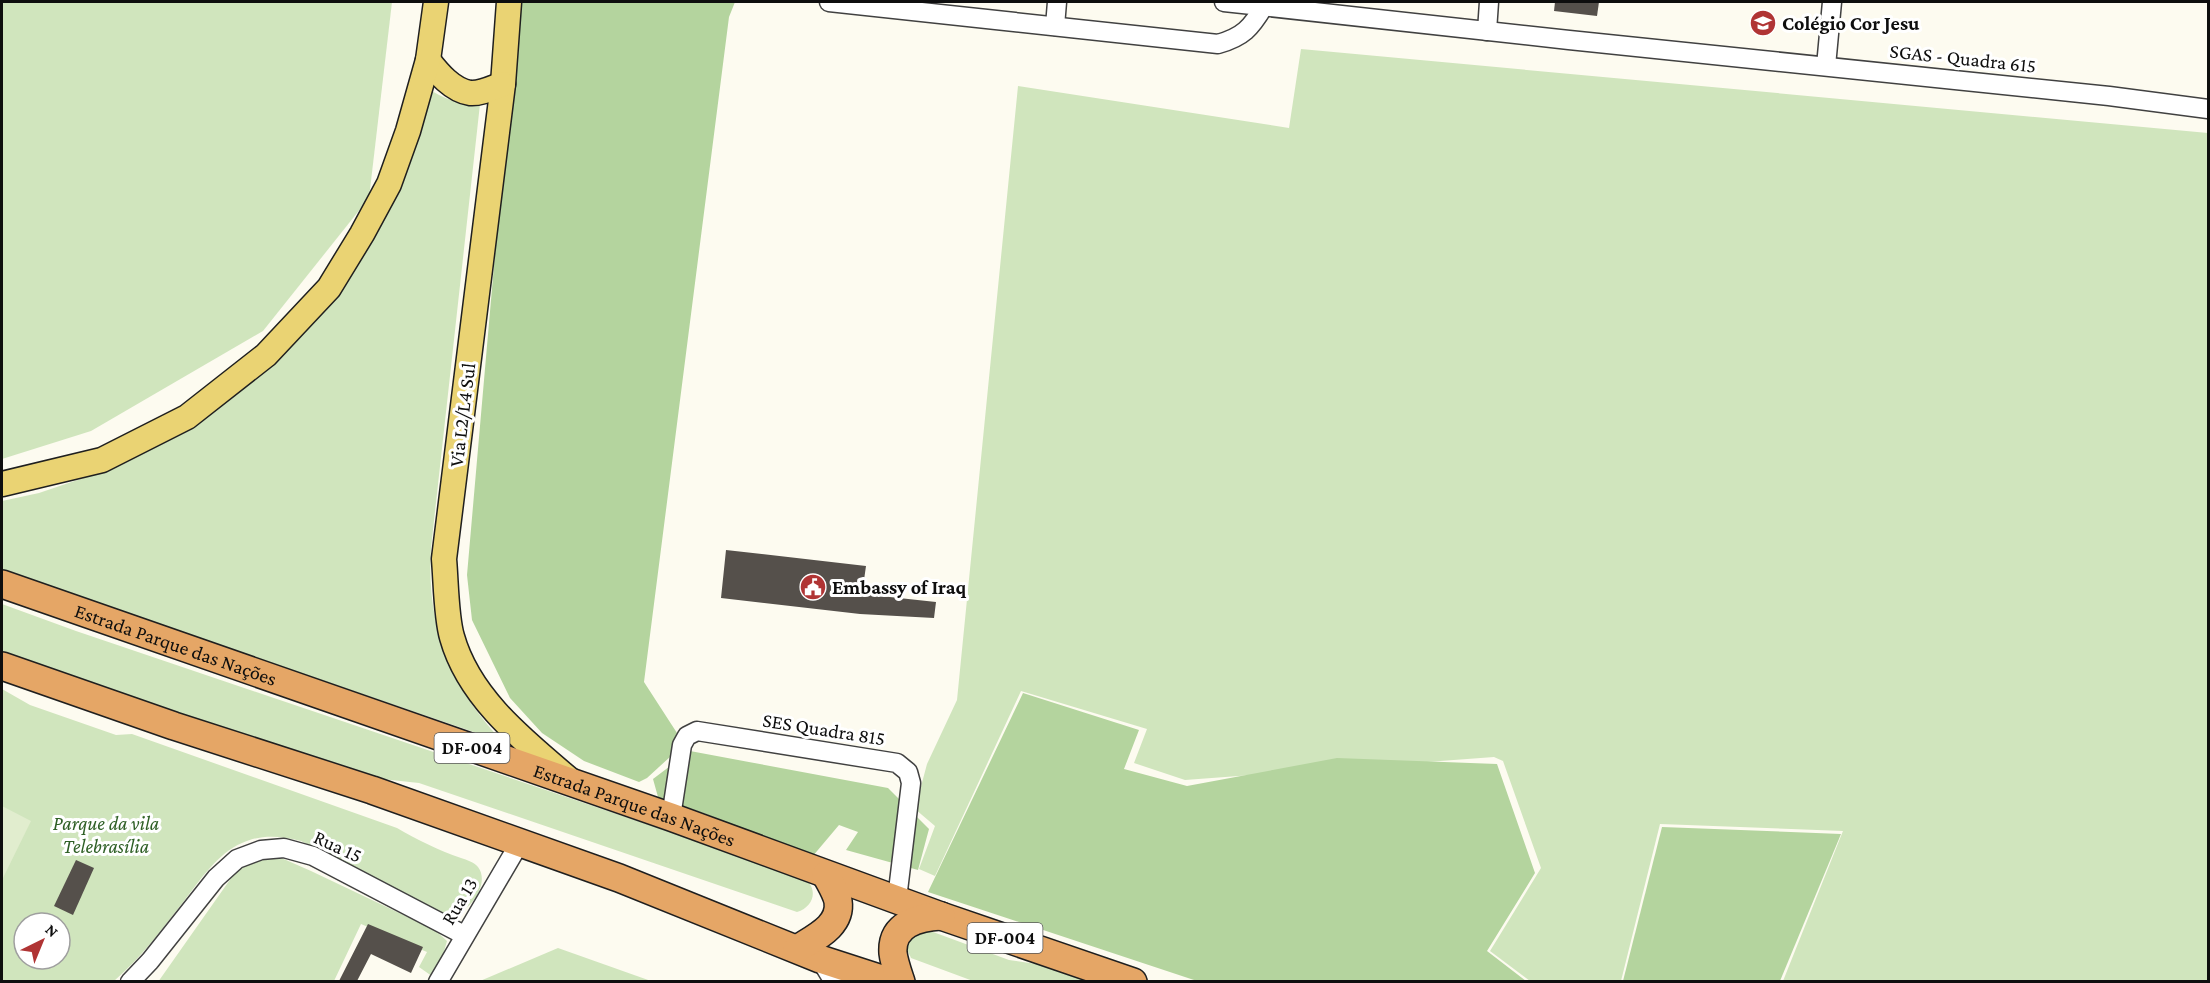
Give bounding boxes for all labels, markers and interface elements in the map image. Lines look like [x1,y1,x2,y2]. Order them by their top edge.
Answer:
school or university icon: Colégio Cor Jesu [1748,8,1778,38]
place label: Colégio Cor Jesu [1782,12,1920,34]
street label: SGAS - Quadra 615 [1889,39,2037,77]
street label: Via L2/L4 Sul [445,362,479,468]
public building icon: Embassy of Iraq [798,572,828,602]
place label: Embassy of Iraq [832,576,966,598]
street label: Estrada Parque das Nações [72,599,280,690]
street label: SES Quadra 815 [761,708,887,750]
road number: DF-004 [434,733,510,763]
street label: Estrada Parque das Nações [531,759,739,851]
park label: Parque da vila Telebrasília [53,812,159,857]
street label: Rua 15 [310,825,366,867]
street label: Rua 13 [437,874,481,928]
north arrow [12,911,72,971]
text: N [42,920,62,940]
road number: DF-004 [968,923,1042,953]

